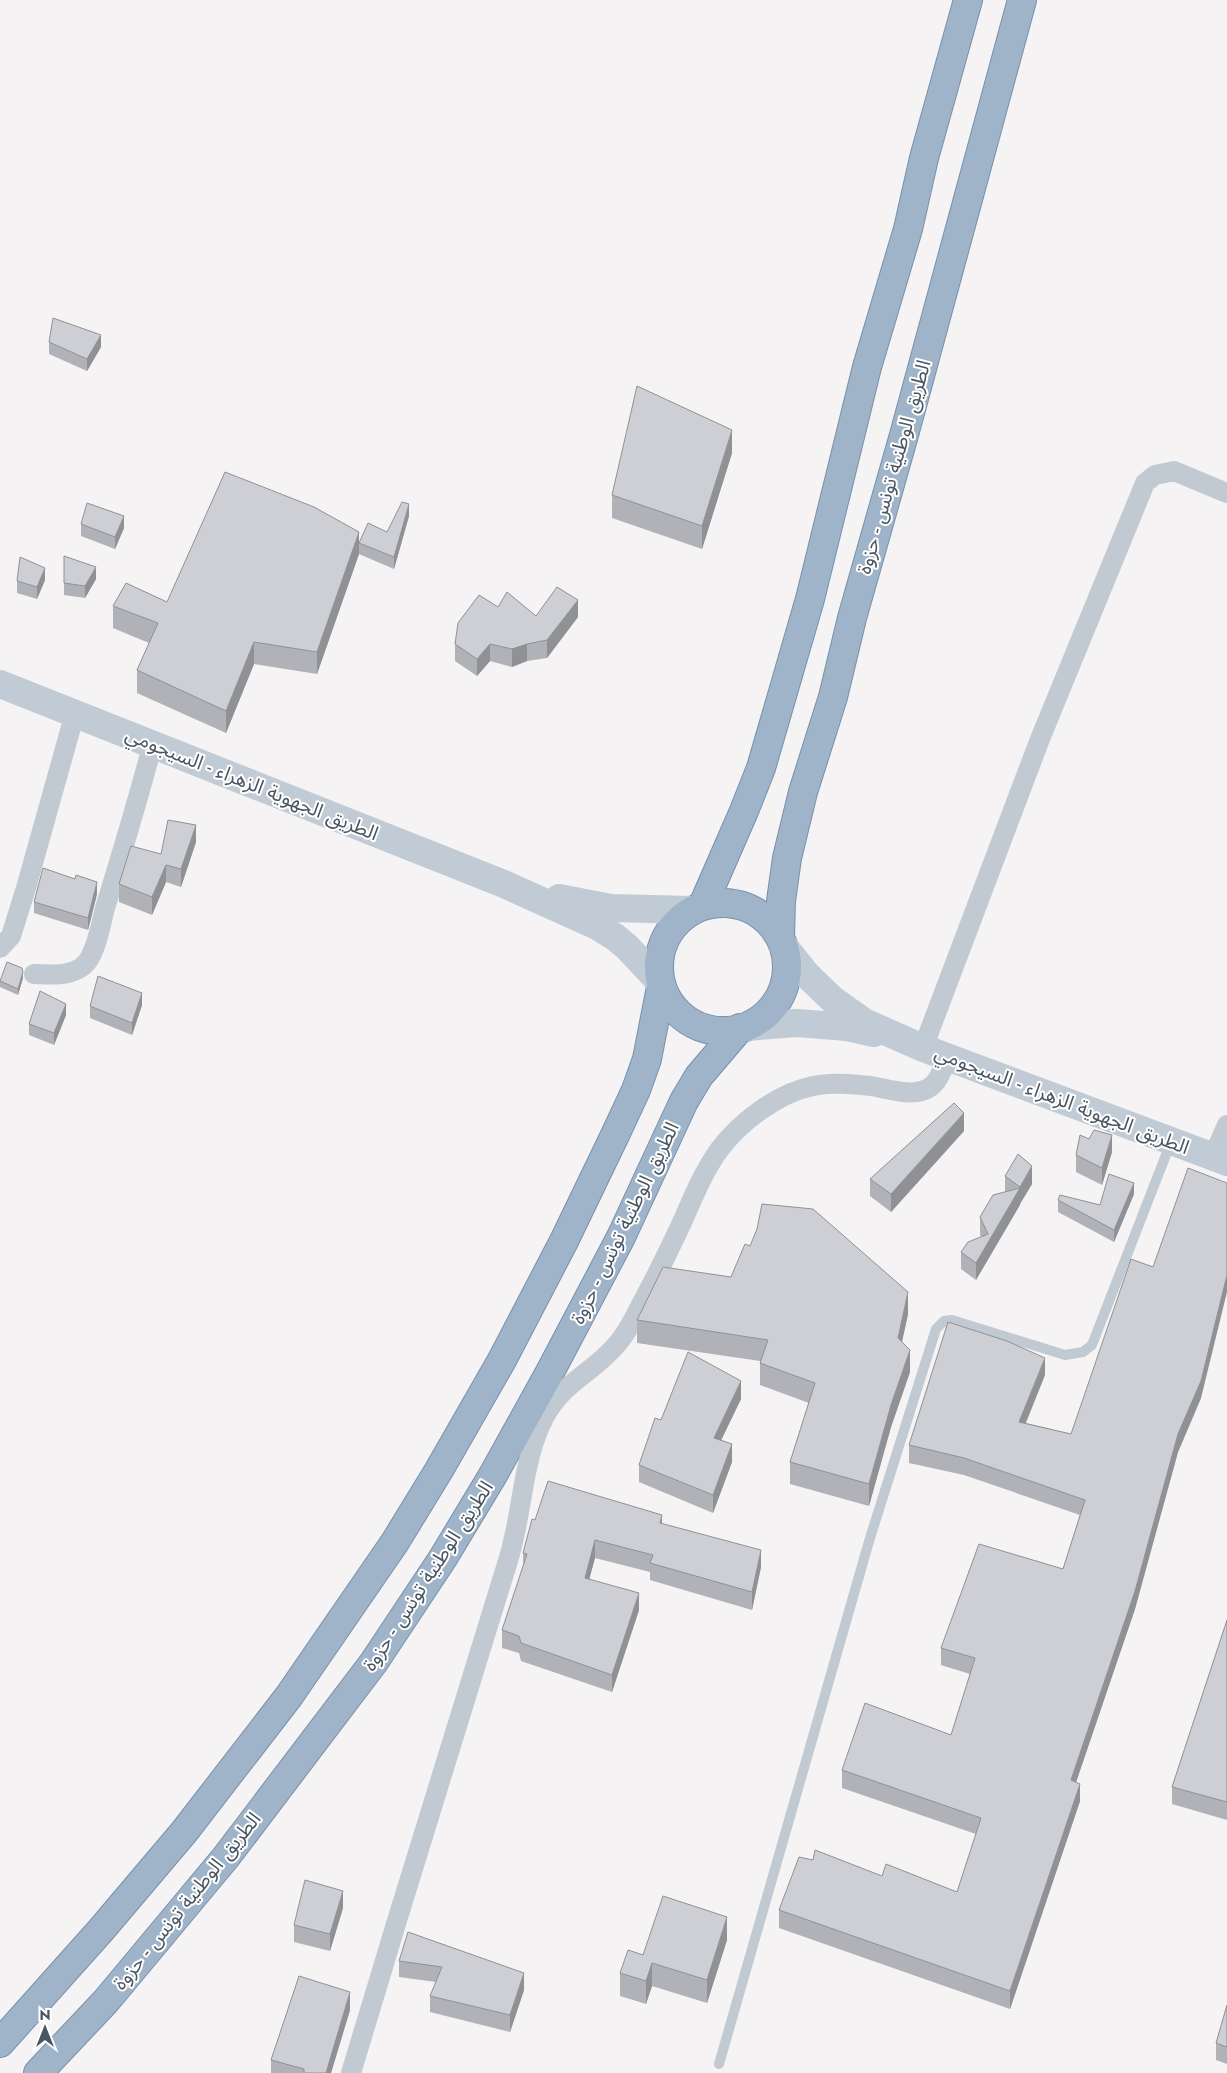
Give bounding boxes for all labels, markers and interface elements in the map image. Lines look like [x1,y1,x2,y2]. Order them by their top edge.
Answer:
street label: الطريق الوطنية تونس - حزوة [850,356,938,578]
street label: الطريق الجهوية الزهراء - السيجومي [121,720,383,849]
street label: الطريق الجهوية الزهراء - السيجومي [930,1038,1194,1163]
street label: الطريق الوطنية تونس - حزوة [563,1117,687,1329]
street label: الطريق الوطنية تونس - حزوة [355,1475,501,1677]
street label: الطريق الوطنية تونس - حزوة [106,1806,268,1996]
north arrow [20,2003,70,2053]
text: N [39,2005,51,2025]

